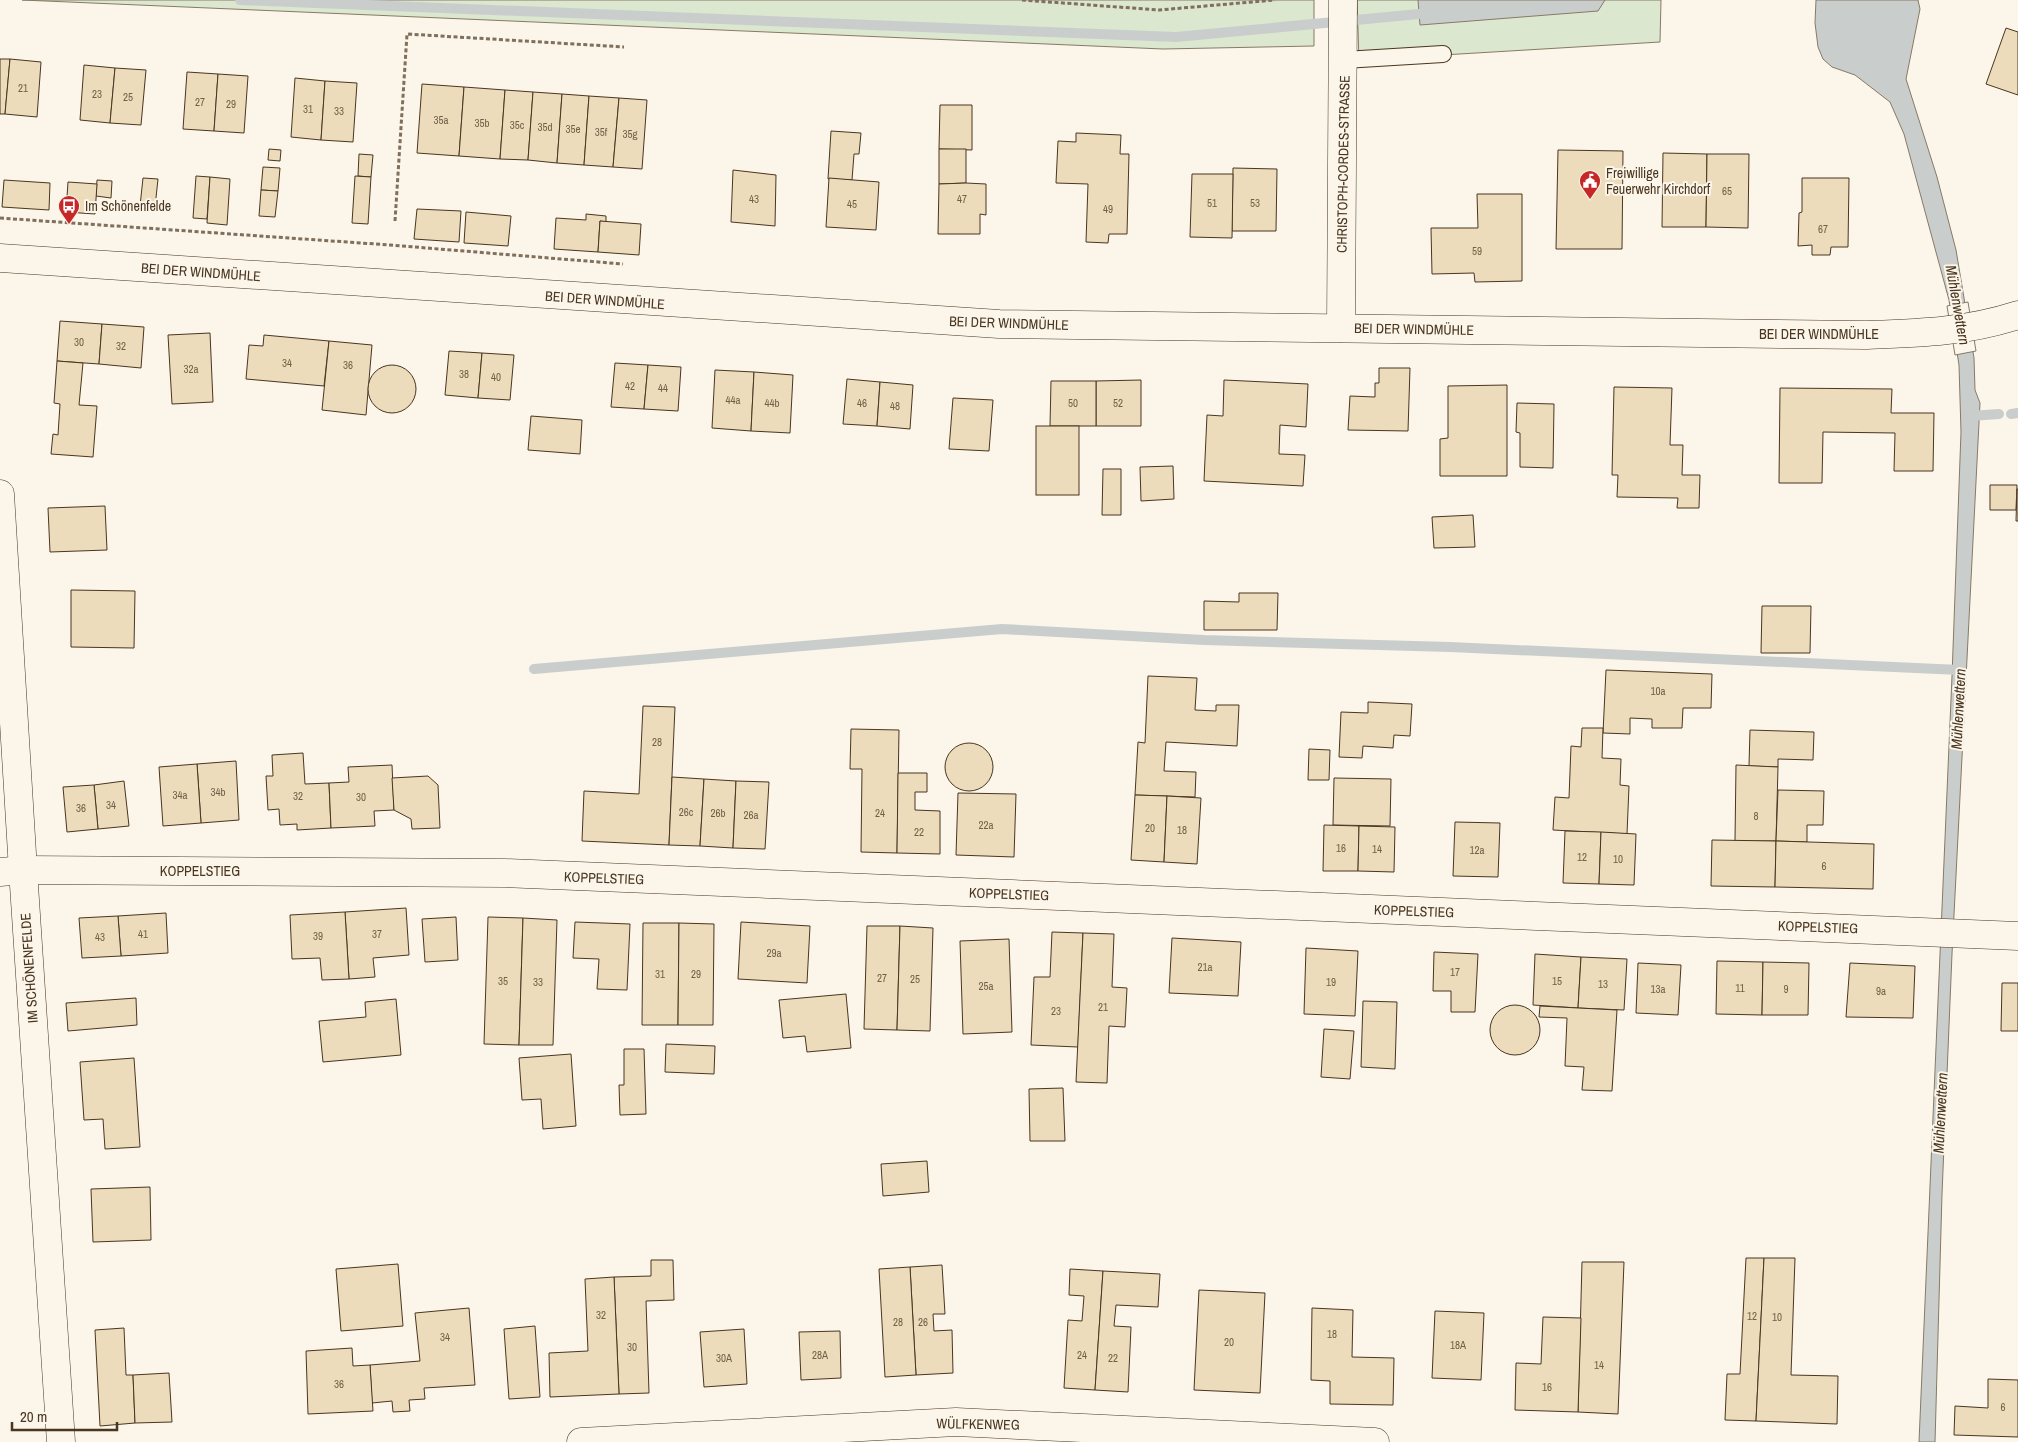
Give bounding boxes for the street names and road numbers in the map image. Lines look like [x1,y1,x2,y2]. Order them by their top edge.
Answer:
street label: CHRISTOPH-CORDES-STRASSE [1332,75,1354,253]
street label: BEI DER WINDMÜHLE [141,259,261,285]
street label: BEI DER WINDMÜHLE [545,287,665,313]
street label: BEI DER WINDMÜHLE [949,312,1069,334]
street label: BEI DER WINDMÜHLE [1354,319,1474,339]
street label: BEI DER WINDMÜHLE [1759,325,1879,343]
street label: KOPPELSTIEG [160,862,240,880]
street label: KOPPELSTIEG [564,868,645,888]
street label: KOPPELSTIEG [969,884,1050,904]
street label: KOPPELSTIEG [1374,901,1455,921]
street label: IM SCHÖNENFELDE [16,912,42,1024]
street label: KOPPELSTIEG [1778,917,1859,937]
street label: WÜLFKENWEG [936,1414,1020,1434]

